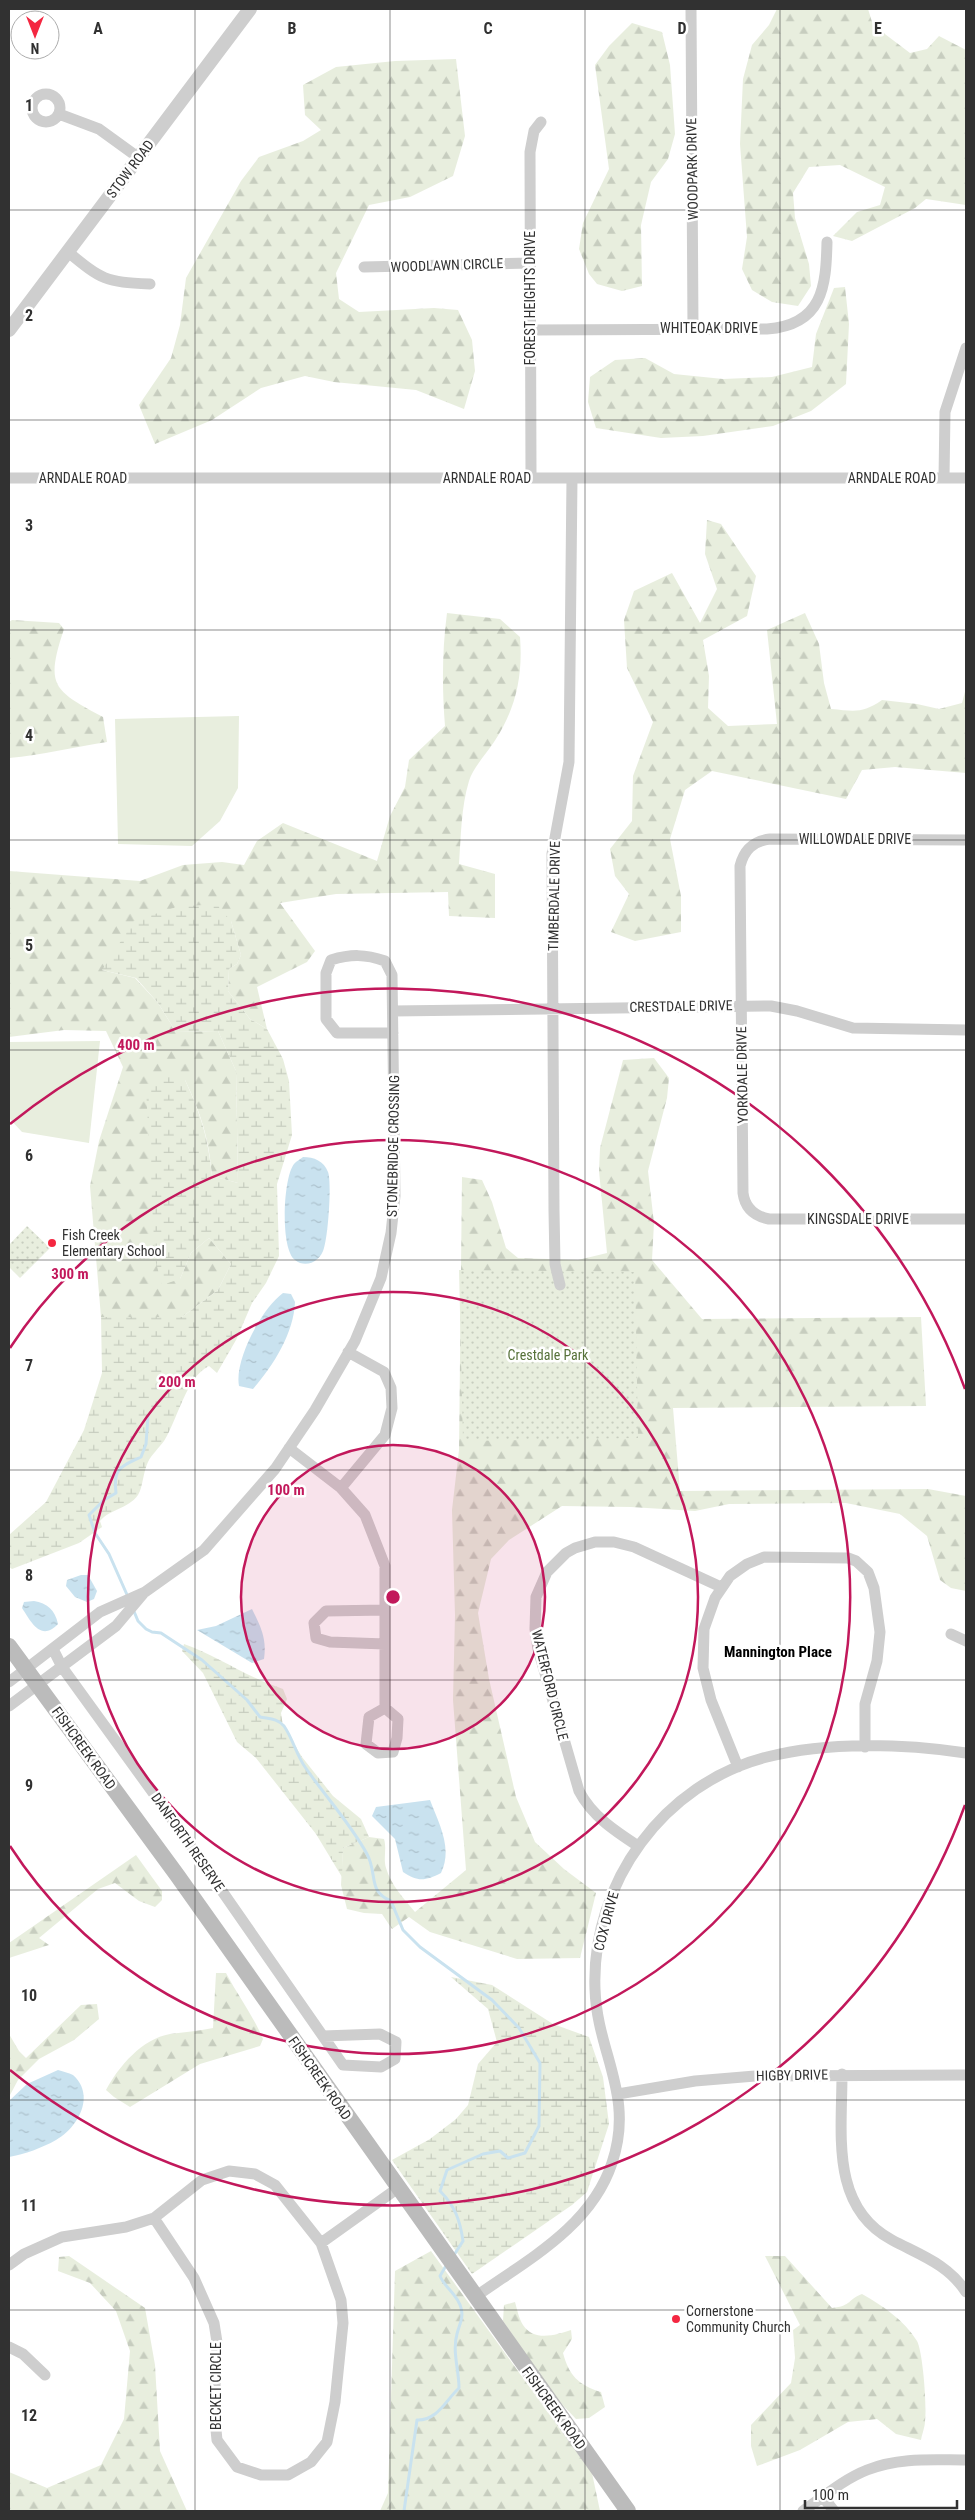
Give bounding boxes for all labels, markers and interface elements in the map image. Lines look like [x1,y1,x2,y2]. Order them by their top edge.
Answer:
north arrow [10,10,60,60]
text: A [93,19,103,38]
text: B [288,19,297,38]
text: C [483,19,493,38]
text: D [677,19,687,38]
text: E [874,19,882,38]
text: N [31,40,39,56]
text: 1 [25,96,33,115]
street label: WOODPARK DRIVE [683,118,701,220]
street label: STOW ROAD [103,137,157,201]
street label: FOREST HEIGHTS DRIVE [522,231,538,365]
street label: WOODLAWN CIRCLE [390,255,504,275]
text: 2 [25,306,33,325]
street label: WHITEOAK DRIVE [660,320,758,336]
street label: ARNDALE ROAD [39,470,127,486]
street label: ARNDALE ROAD [443,470,531,486]
street label: ARNDALE ROAD [848,470,936,486]
text: 3 [25,516,33,535]
text: 4 [25,726,33,745]
street label: WILLOWDALE DRIVE [799,831,911,847]
street label: TIMBERDALE DRIVE [545,841,563,951]
text: 5 [25,936,33,955]
street label: CRESTDALE DRIVE [629,997,733,1015]
street label: YORKDALE DRIVE [733,1026,751,1124]
text: 400 m [117,1036,155,1054]
street label: STONEBRIDGE CROSSING [384,1075,402,1217]
text: 6 [25,1146,33,1165]
street label: KINGSDALE DRIVE [807,1211,909,1227]
place label: Fish Creek Elementary School [62,1227,165,1259]
marker: Fish Creek Elementary School [46,1237,58,1249]
text: 300 m [51,1265,89,1283]
park label: Crestdale Park [508,1347,589,1363]
text: 7 [25,1356,33,1375]
text: 200 m [158,1373,196,1391]
text: 100 m [267,1481,305,1499]
text: 8 [25,1566,33,1585]
centre of rings [384,1588,402,1606]
street label: WATERFORD CIRCLE [529,1628,571,1742]
district label: Mannington Place [724,1643,832,1661]
street label: FISHCREEK ROAD [49,1704,119,1792]
text: 9 [25,1776,33,1795]
street label: DANFORTH RESERVE [148,1790,228,1894]
street label: COX DRIVE [590,1890,622,1952]
text: 10 [21,1986,37,2005]
street label: FISHCREEK ROAD [285,2033,355,2123]
street label: HIGBY DRIVE [756,2066,828,2084]
text: 11 [21,2196,37,2215]
place label: Cornerstone Community Church [686,2303,791,2335]
marker: Cornerstone Community Church [670,2313,682,2325]
street label: BECKET CIRCLE [208,2342,224,2430]
street label: FISHCREEK ROAD [519,2364,589,2452]
text: 12 [21,2406,37,2425]
scale bar [805,2478,958,2510]
text: 100 m [812,2486,849,2504]

